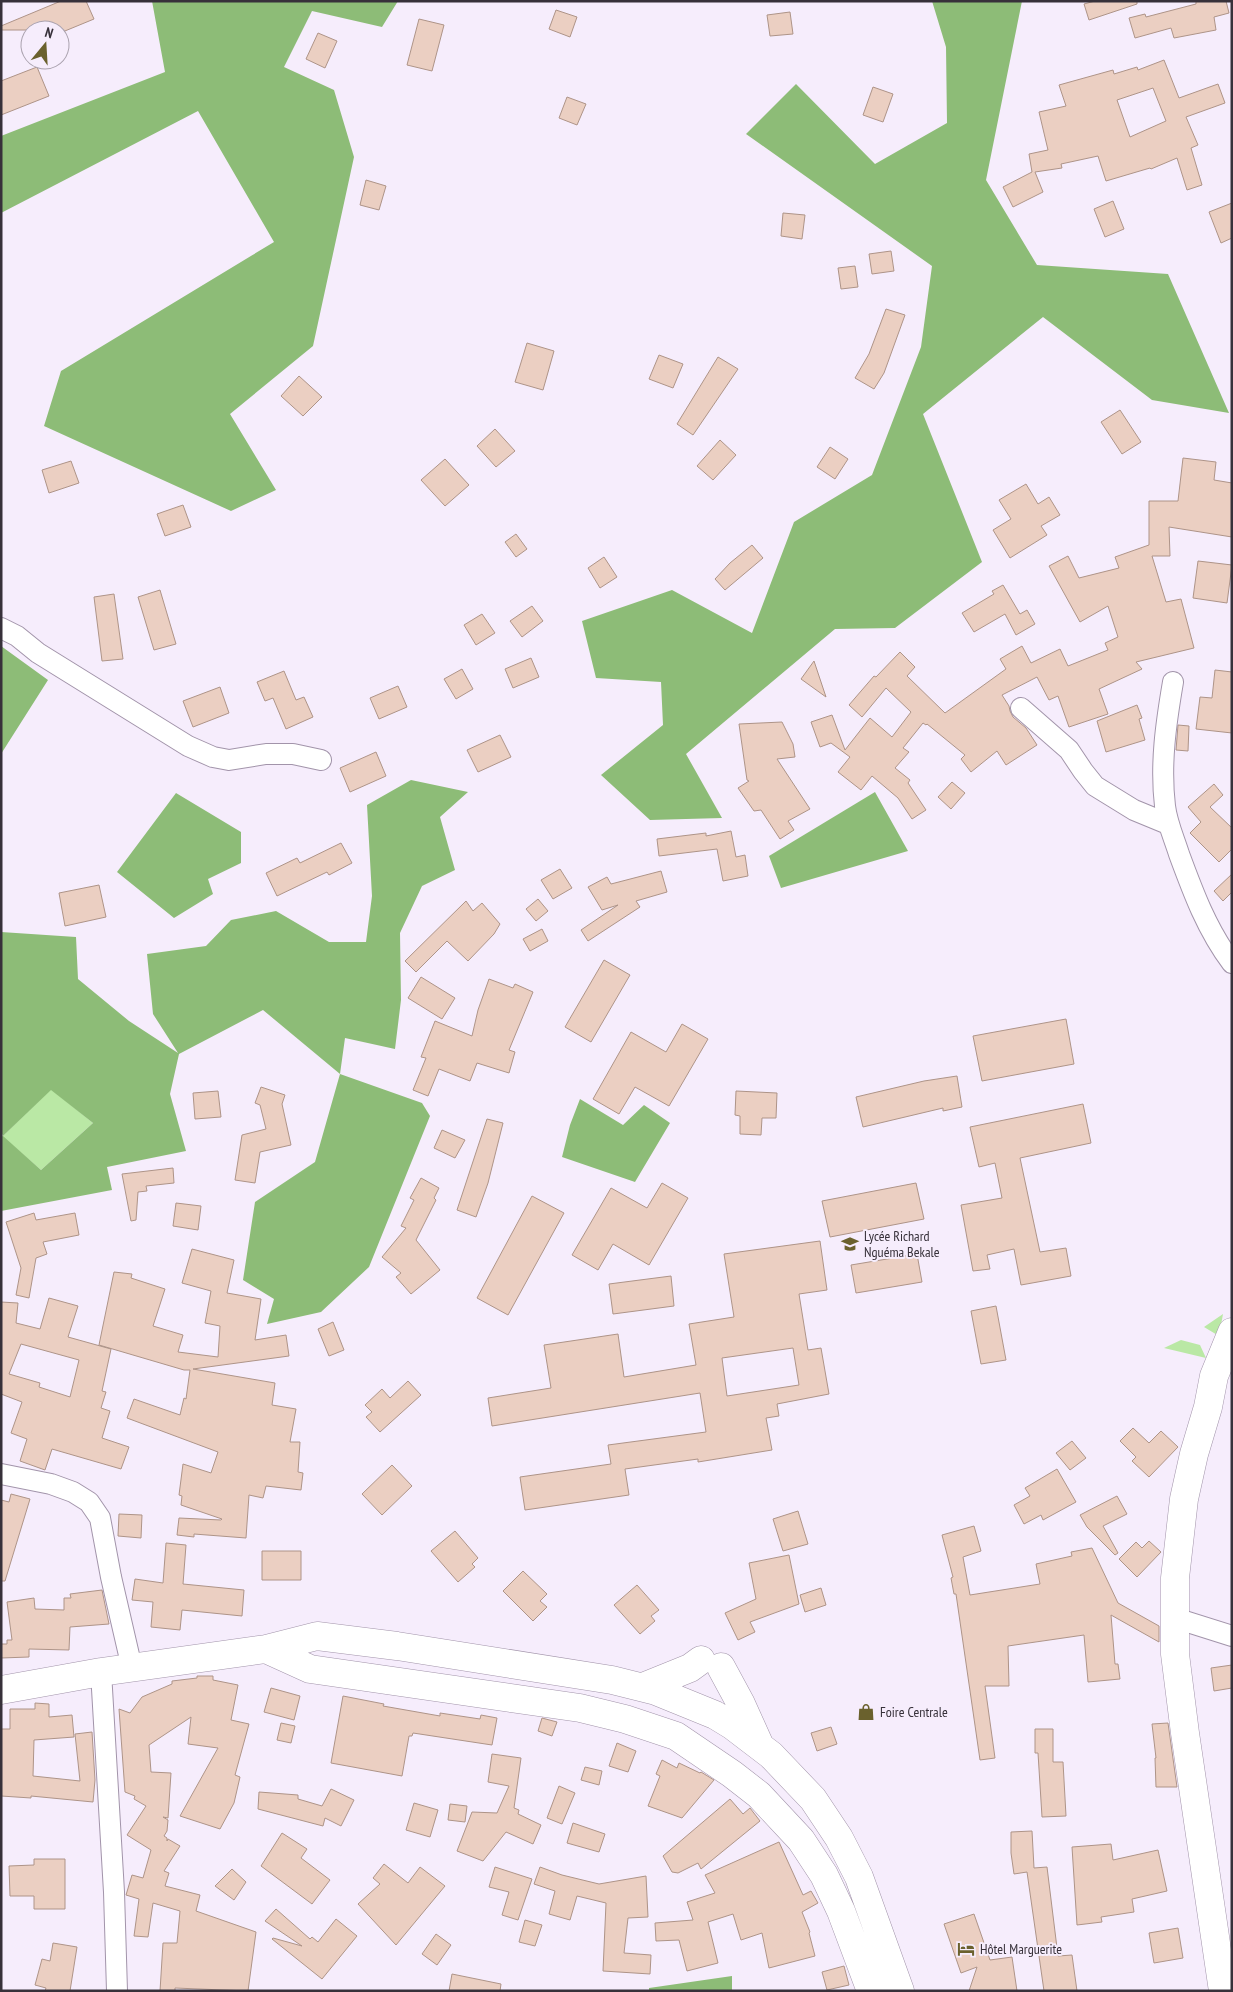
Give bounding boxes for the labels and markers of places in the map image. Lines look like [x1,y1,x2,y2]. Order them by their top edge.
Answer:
place label: Lycée Richard Nguéma Bekale [864,1227,940,1261]
school or university icon: Lycée Richard Nguéma Bekale [840,1234,860,1254]
shop icon: Foire Centrale [856,1702,876,1722]
place label: Foire Centrale [880,1703,948,1721]
hotel icon: Hôtel Marguerite [956,1939,976,1959]
place label: Hôtel Marguerite [980,1940,1062,1958]

